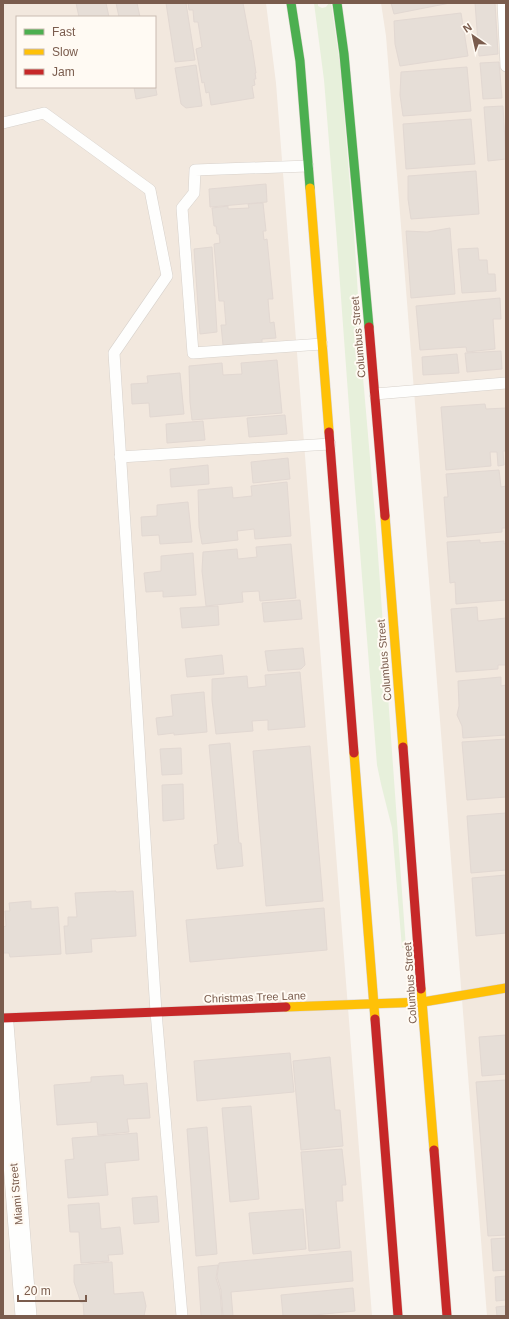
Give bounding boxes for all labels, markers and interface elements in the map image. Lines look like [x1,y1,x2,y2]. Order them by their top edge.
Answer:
legend [16,16,156,88]
north arrow [453,16,493,56]
text: N [461,20,474,35]
text: Fast [52,25,76,39]
text: Slow [52,45,78,59]
text: Jam [52,65,75,79]
street label: Columbus Street [348,296,368,378]
street label: Columbus Street [374,619,394,701]
street label: Columbus Street [401,942,419,1024]
street label: Christmas Tree Lane [204,989,306,1005]
street label: Miami Street [7,1163,25,1225]
scale bar [18,1277,86,1303]
text: 20 m [24,1284,51,1298]

